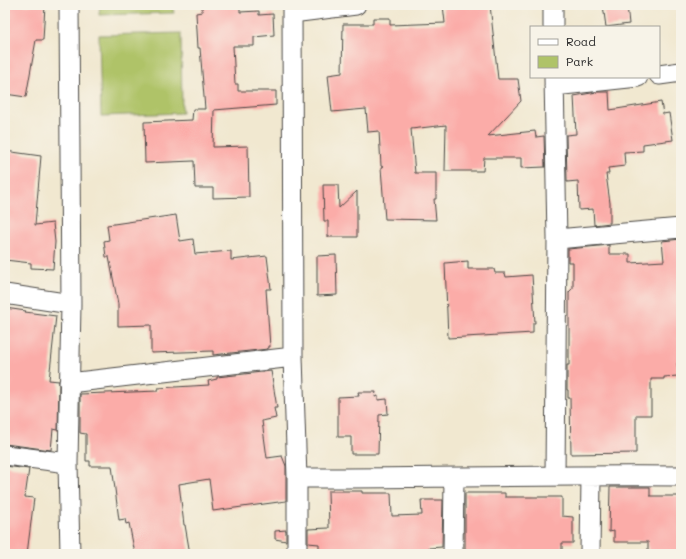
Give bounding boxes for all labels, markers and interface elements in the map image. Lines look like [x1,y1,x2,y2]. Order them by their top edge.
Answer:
legend [530,26,660,78]
text: Road [566,33,596,49]
text: Park [566,53,593,69]

